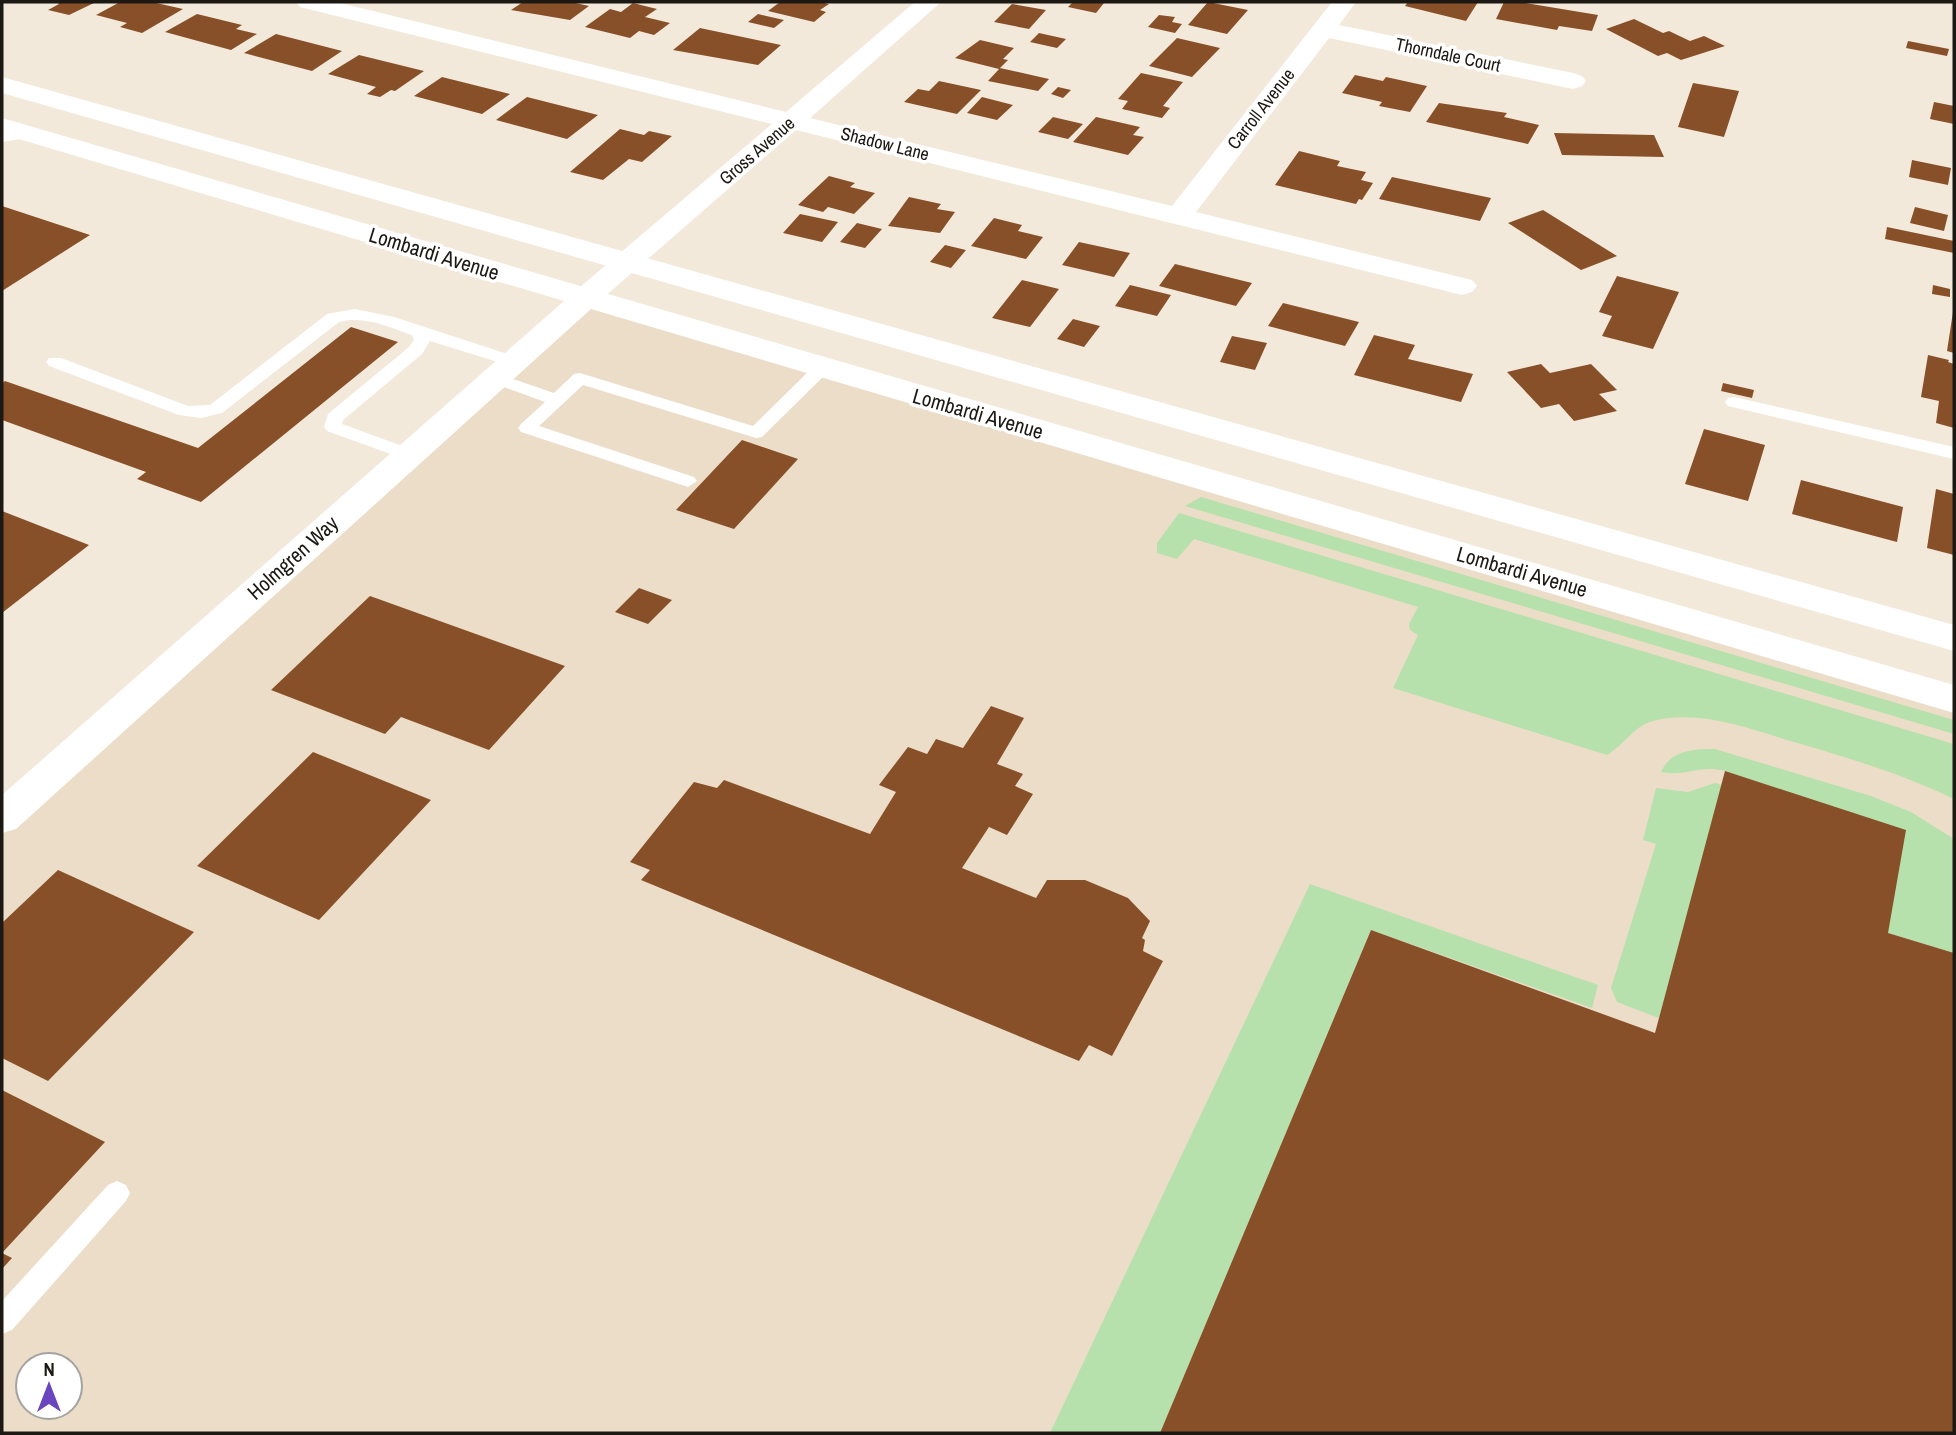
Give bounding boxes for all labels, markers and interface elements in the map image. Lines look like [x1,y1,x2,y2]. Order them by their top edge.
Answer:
street label: Thorndale Court [1393,31,1503,78]
street label: Carroll Avenue [1221,63,1300,154]
street label: Gross Avenue [714,111,800,190]
street label: Shadow Lane [838,120,932,167]
street label: Lombardi Avenue [365,220,503,287]
street label: Lombardi Avenue [909,381,1047,446]
street label: Holmgren Way [241,509,345,606]
street label: Lombardi Avenue [1453,539,1591,604]
north arrow [14,1351,84,1421]
text: N [43,1356,55,1382]

